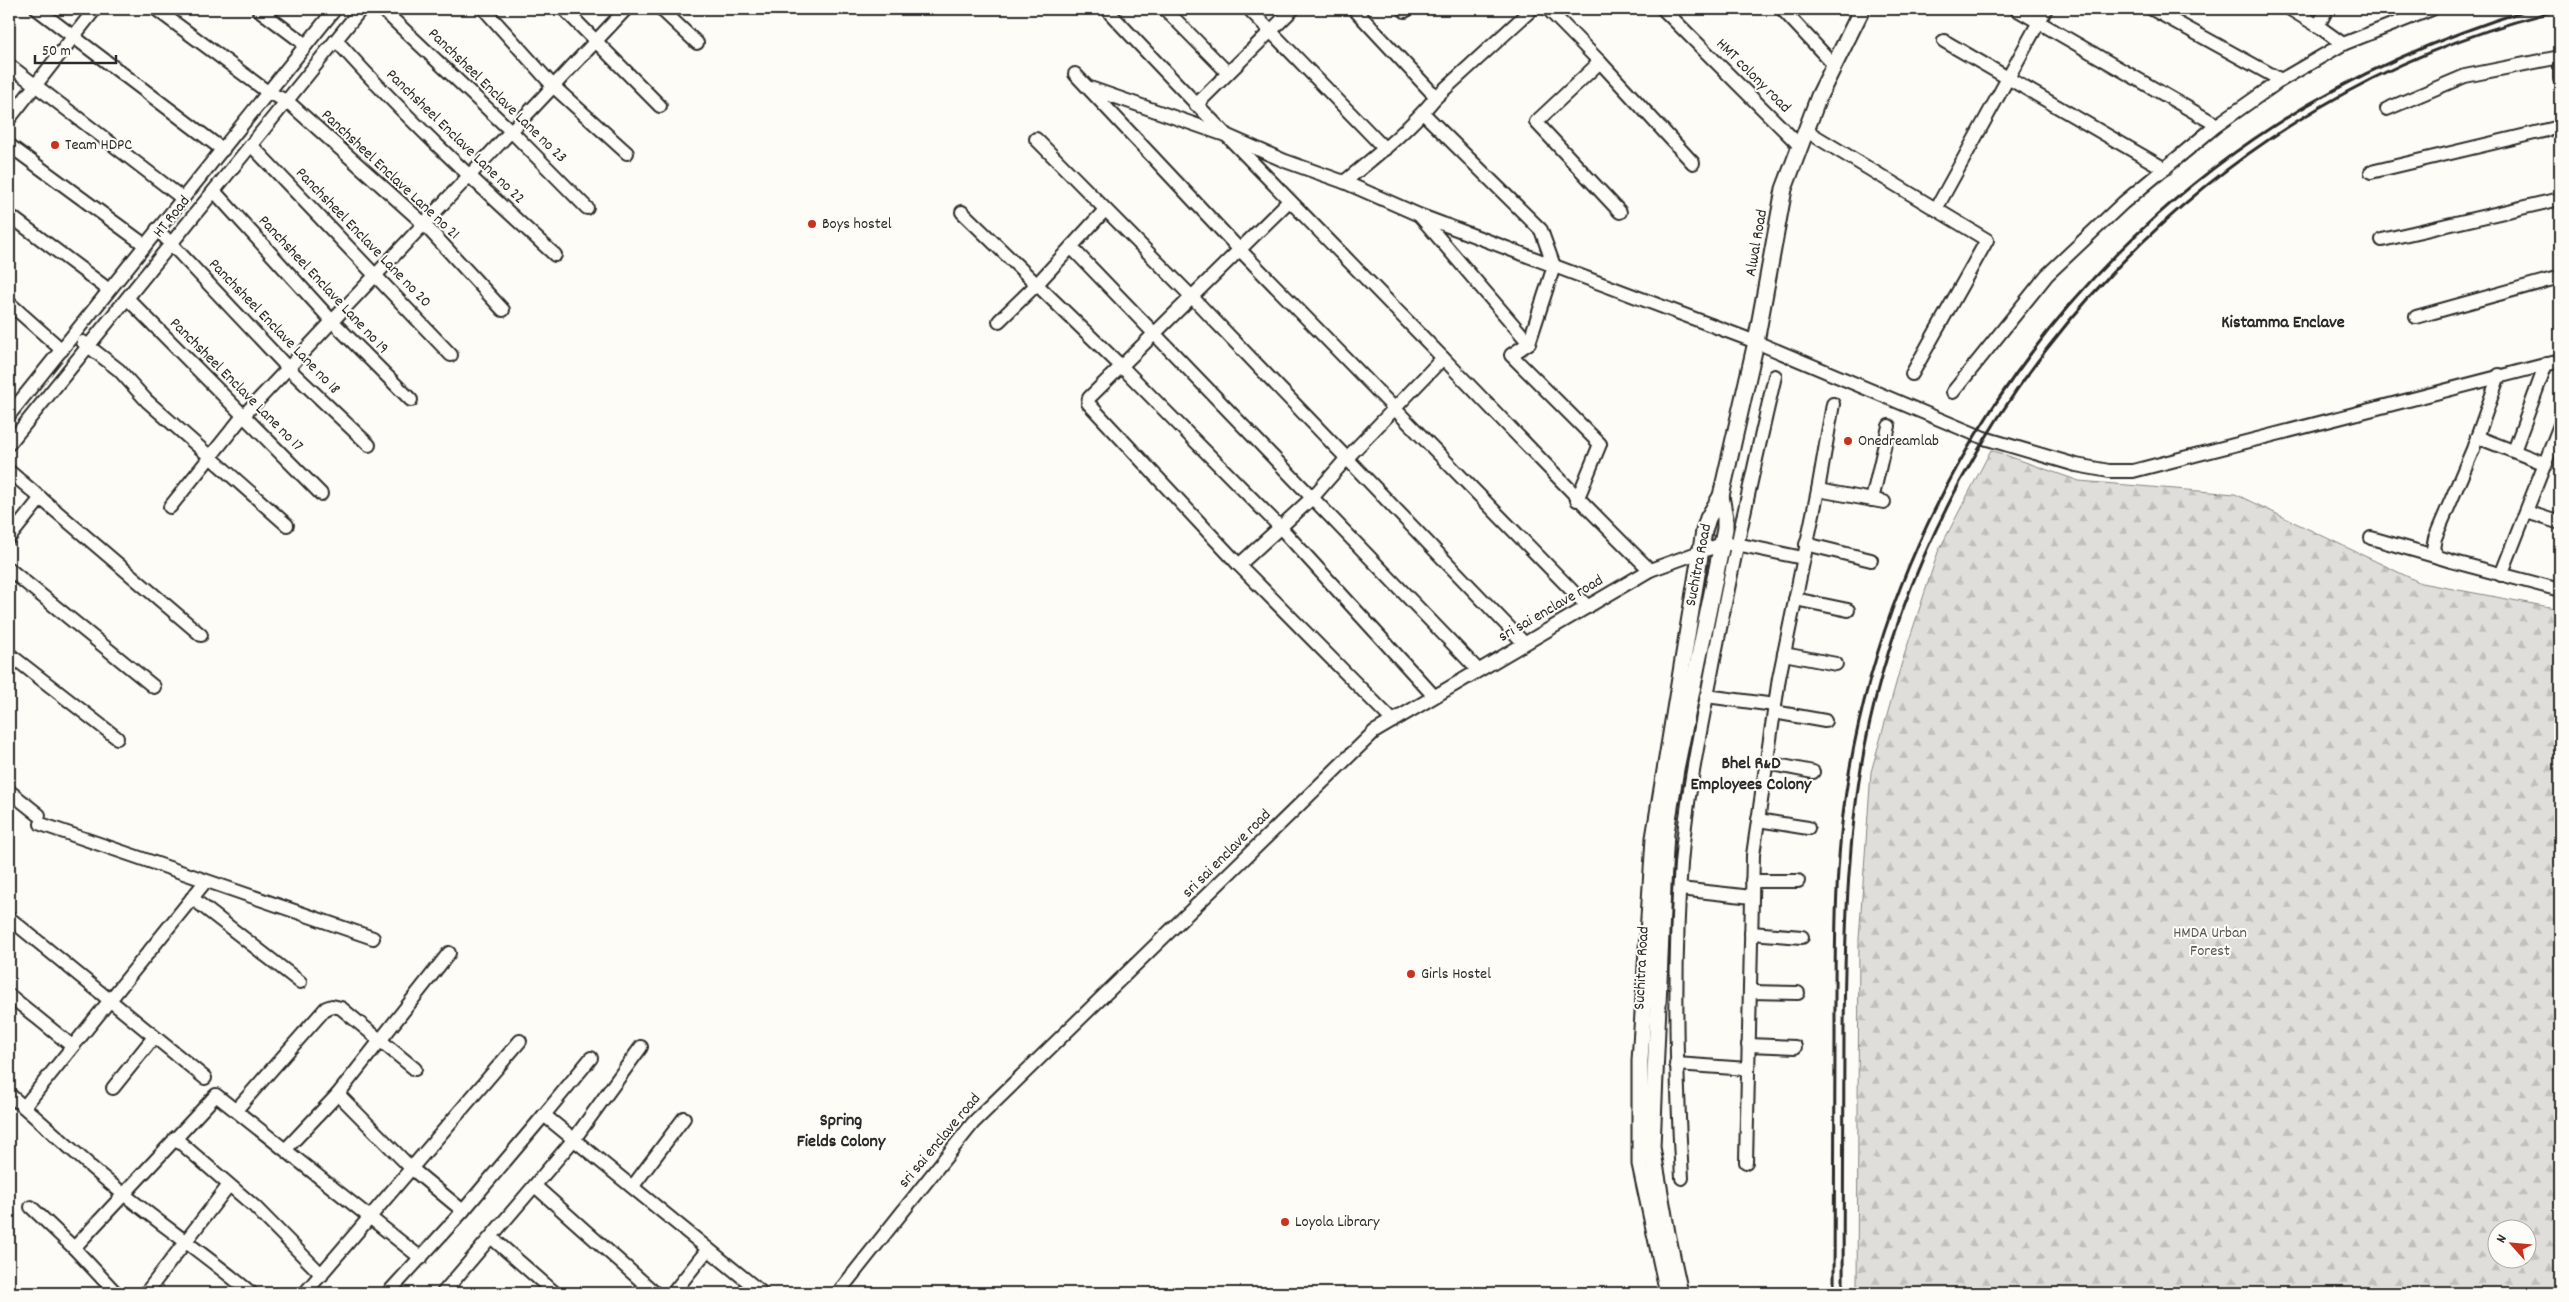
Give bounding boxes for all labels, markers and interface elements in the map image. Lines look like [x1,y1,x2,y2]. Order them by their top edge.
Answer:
street label: Panchsheel Enclave Lane no 23 [422,23,572,169]
scale bar [35,32,116,64]
street label: HMT colony road [1710,33,1796,119]
text: 50 m [42,41,71,63]
street label: Panchsheel Enclave Lane no 22 [380,64,530,210]
street label: Panchsheel Enclave Lane no 21 [316,104,464,246]
place label: Team HDPC [65,134,132,157]
marker: Team HDPC [49,139,61,151]
street label: Panchsheel Enclave Lane no 20 [290,163,436,313]
street label: HT Road [148,191,196,243]
street label: Alwal Road [1740,208,1774,278]
street label: Panchsheel Enclave Lane no 19 [252,210,394,360]
place label: Boys hostel [822,213,892,236]
marker: Boys hostel [806,218,818,230]
street label: Panchsheel Enclave Lane no 18 [203,254,345,400]
district label: Kistamma Enclave [2221,311,2345,336]
street label: Panchsheel Enclave Lane no 17 [164,313,308,457]
place label: Onedreamlab [1858,430,1939,453]
marker: Onedreamlab [1842,435,1854,447]
street label: Suchitra Road [1680,522,1718,608]
street label: sri sai enclave road [1494,570,1608,648]
district label: Bhel R&D Employees Colony [1691,752,1812,798]
street label: sri sai enclave road [1177,804,1277,904]
park label: HMDA Urban Forest [2173,922,2247,963]
street label: Suchitra Road [1628,926,1656,1010]
place label: Girls Hostel [1421,963,1491,986]
marker: Girls Hostel [1405,968,1417,980]
street label: sri sai enclave road [893,1089,987,1193]
district label: Spring Fields Colony [797,1109,886,1155]
place label: Loyola Library [1295,1211,1380,1234]
marker: Loyola Library [1279,1216,1291,1228]
north arrow [2486,1220,2536,1270]
text: N [2492,1231,2513,1247]

